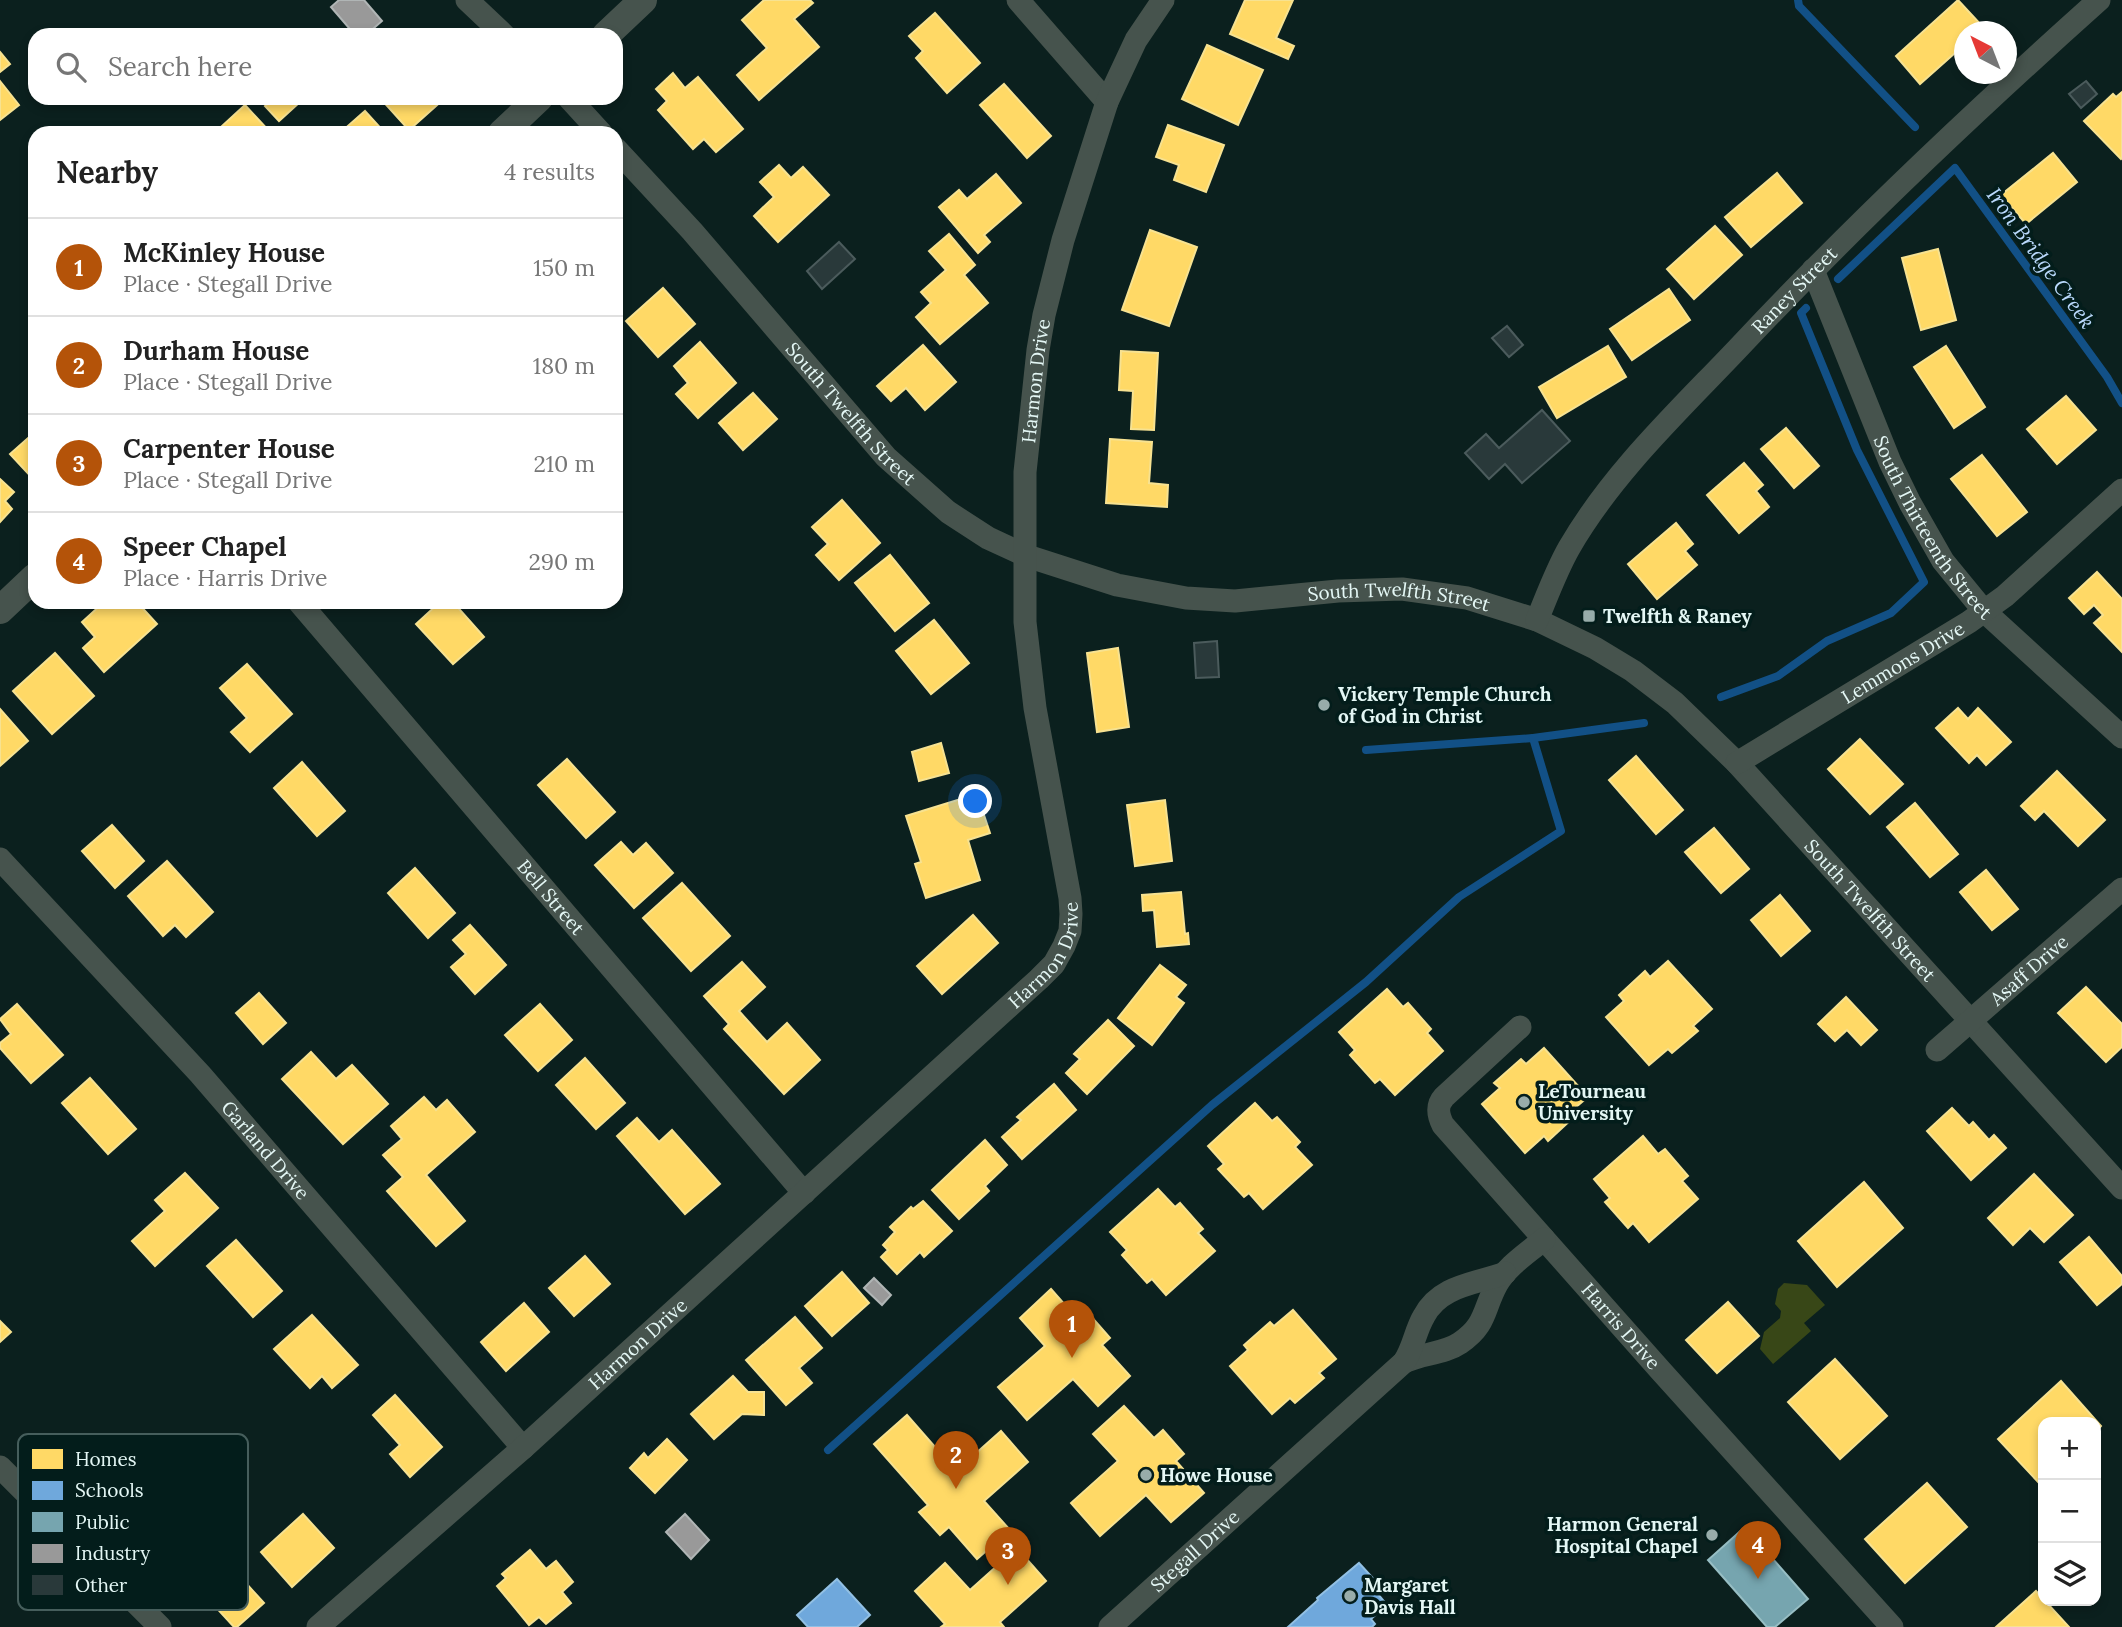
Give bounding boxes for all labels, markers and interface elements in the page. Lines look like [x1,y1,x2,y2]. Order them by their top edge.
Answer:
north arrow [1954,21,2017,84]
search box [28,28,623,105]
icon: search [52,48,90,86]
text: Search here [108,50,252,83]
text: Nearby [56,153,158,191]
text: 4 results [504,157,595,186]
water label: Iron Bridge Creek [1981,182,2101,334]
text: McKinley House [123,236,325,269]
street label: Raney Street [1746,241,1842,339]
text: 1 [74,253,84,282]
text: 150 m [533,253,595,282]
text: Place · Stegall Drive [123,269,332,298]
street label: Harmon Drive [1016,317,1055,444]
text: Durham House [123,334,309,367]
street label: South Twelfth Street [781,337,922,491]
text: 2 [73,351,85,380]
text: 180 m [533,351,595,380]
text: Place · Stegall Drive [123,367,332,396]
text: Carpenter House [123,432,335,465]
street label: South Thirteenth Street [1869,432,1998,625]
text: 3 [73,449,85,478]
text: 210 m [533,449,595,478]
text: Place · Stegall Drive [123,465,332,494]
text: Speer Chapel [123,530,287,563]
text: 4 [73,547,85,576]
text: 290 m [528,547,595,576]
text: Place · Harris Drive [123,563,328,592]
street label: South Twelfth Street [1306,577,1494,617]
place label: Twelfth & Raney [1603,604,1752,628]
marker: Twelfth & Raney [1581,608,1597,624]
street label: Lemmons Drive [1837,616,1969,709]
place label: Vickery Temple Church of God in Christ [1338,682,1552,728]
marker: Vickery Temple Church of God in Christ [1316,697,1332,713]
your location [958,784,992,818]
street label: South Twelfth Street [1800,834,1941,987]
street label: Bell Street [512,854,590,940]
street label: Harmon Drive [1003,901,1083,1013]
street label: Asaff Drive [1984,929,2073,1011]
place label: LeTourneau University [1538,1079,1646,1125]
marker: LeTourneau University [1516,1094,1532,1110]
street label: Garland Drive [216,1096,315,1204]
street label: Harris Drive [1576,1278,1666,1374]
street label: Harmon Drive [583,1293,692,1395]
pin: 1 [1049,1300,1095,1358]
map controls [2038,1417,2101,1606]
button: + [2038,1417,2101,1480]
pin: 2 [933,1431,979,1489]
legend [18,1434,248,1610]
text: Homes [75,1447,137,1471]
place label: Howe House [1160,1463,1273,1487]
marker: Howe House [1138,1467,1154,1483]
text: Schools [75,1478,144,1502]
button: − [2038,1480,2101,1543]
street label: Stegall Drive [1145,1504,1244,1597]
text: Public [75,1510,130,1534]
place label: Harmon General Hospital Chapel [1547,1512,1698,1558]
pin: 4 [1735,1521,1781,1579]
pin: 3 [985,1527,1031,1585]
marker: Harmon General Hospital Chapel [1704,1527,1720,1543]
text: Industry [75,1541,150,1565]
button: layers [2038,1543,2101,1606]
text: Other [75,1573,128,1597]
place label: Margaret Davis Hall [1364,1573,1456,1619]
marker: Margaret Davis Hall [1342,1588,1358,1604]

